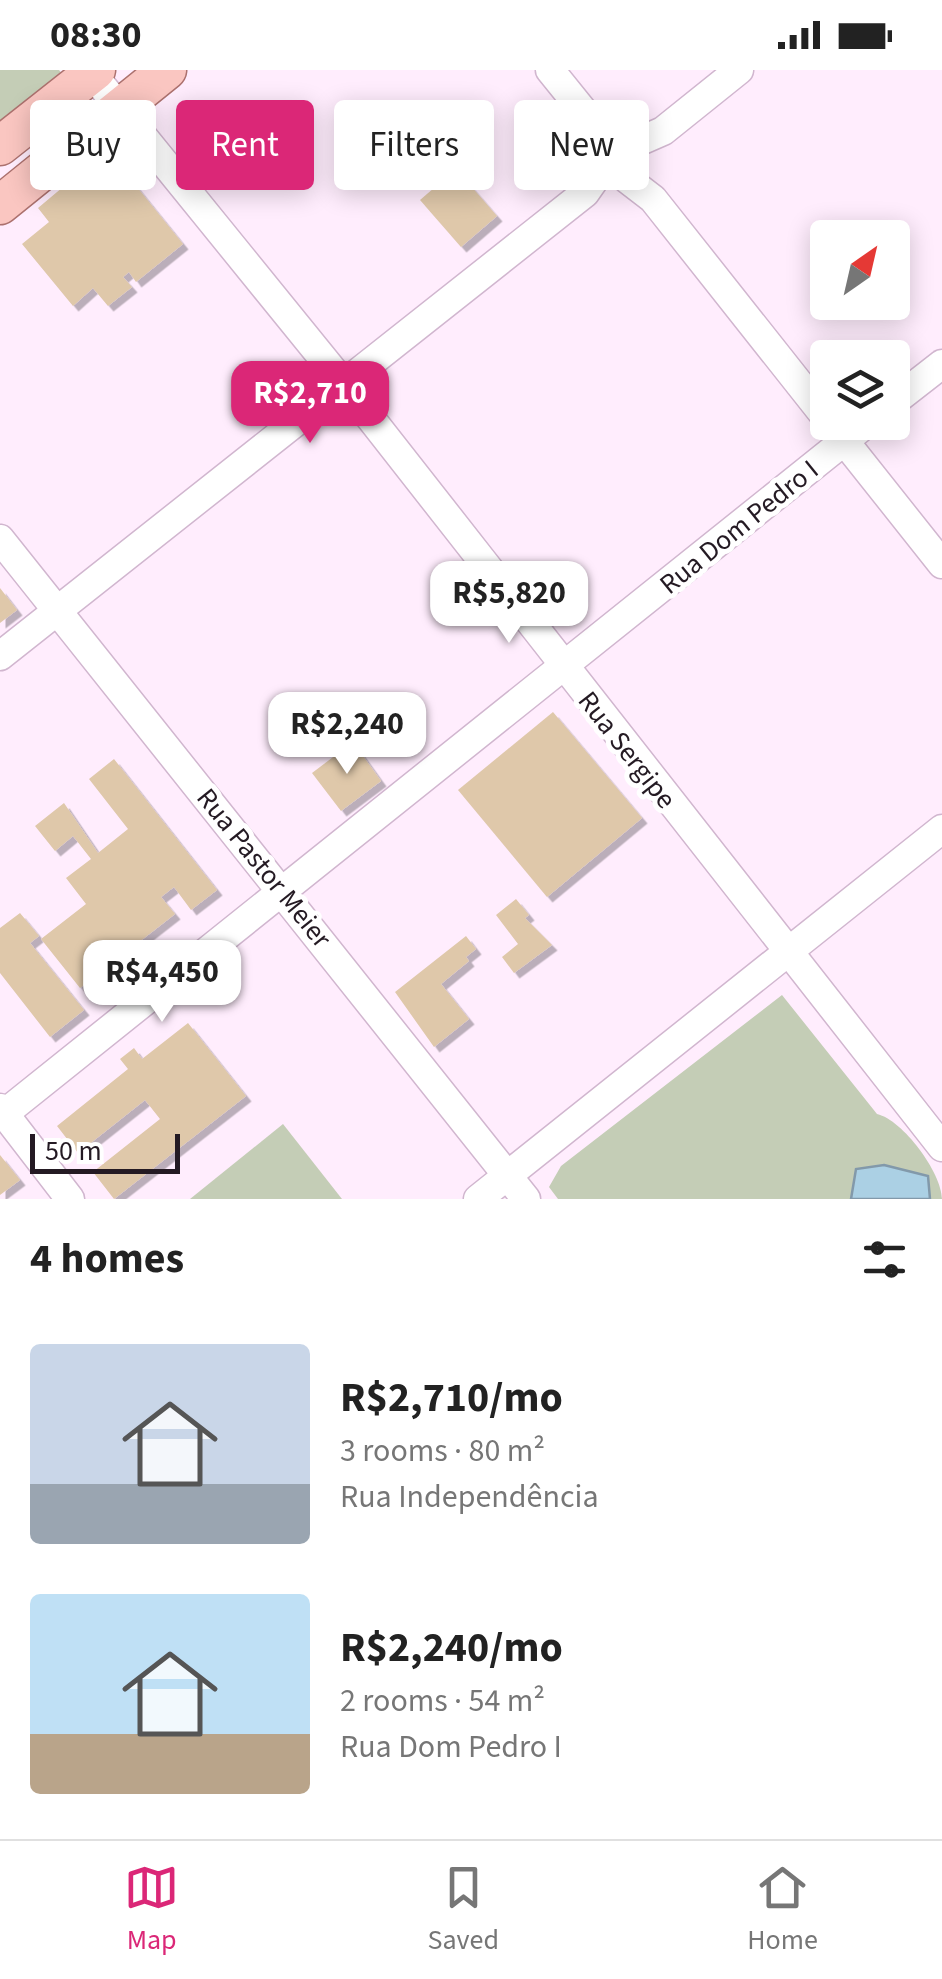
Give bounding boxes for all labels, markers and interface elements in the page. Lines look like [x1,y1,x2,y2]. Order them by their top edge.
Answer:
text: 08:30 [50,8,142,62]
chip: Buy [30,100,156,190]
chip: Rent [176,100,314,190]
chip: Filters [334,100,494,190]
chip: New [514,100,649,190]
north arrow [810,220,910,320]
map controls [810,220,910,440]
button: layers [810,340,910,440]
pin: R$2,710 [218,361,402,446]
text: R$2,710 [253,370,367,416]
street label: Rua Dom Pedro I [651,450,827,604]
pin: R$5,820 [417,561,601,646]
text: R$5,820 [452,570,566,616]
street label: Rua Sergipe [568,683,686,817]
pin: R$2,240 [255,692,439,777]
text: R$2,240 [290,701,404,747]
street label: Rua Pastor Meier [187,780,341,957]
pin: R$4,450 [70,940,254,1025]
text: R$4,450 [105,949,219,995]
scale bar [30,1129,180,1174]
text: 50 m [45,1131,102,1171]
text: 4 homes [30,1229,184,1289]
icon: filters [857,1232,912,1287]
text: R$2,710/mo [340,1368,563,1428]
icon: home [110,1384,230,1504]
text: 3 rooms · 80 m² [340,1428,545,1474]
text: Rua Independência [340,1474,599,1520]
text: R$2,240/mo [340,1618,563,1678]
icon: home [110,1634,230,1754]
text: 2 rooms · 54 m² [340,1678,545,1724]
text: Rua Dom Pedro I [340,1724,562,1770]
tab: Map [124,1860,179,1960]
tab: Saved [427,1860,499,1960]
tab: Home [747,1860,818,1960]

